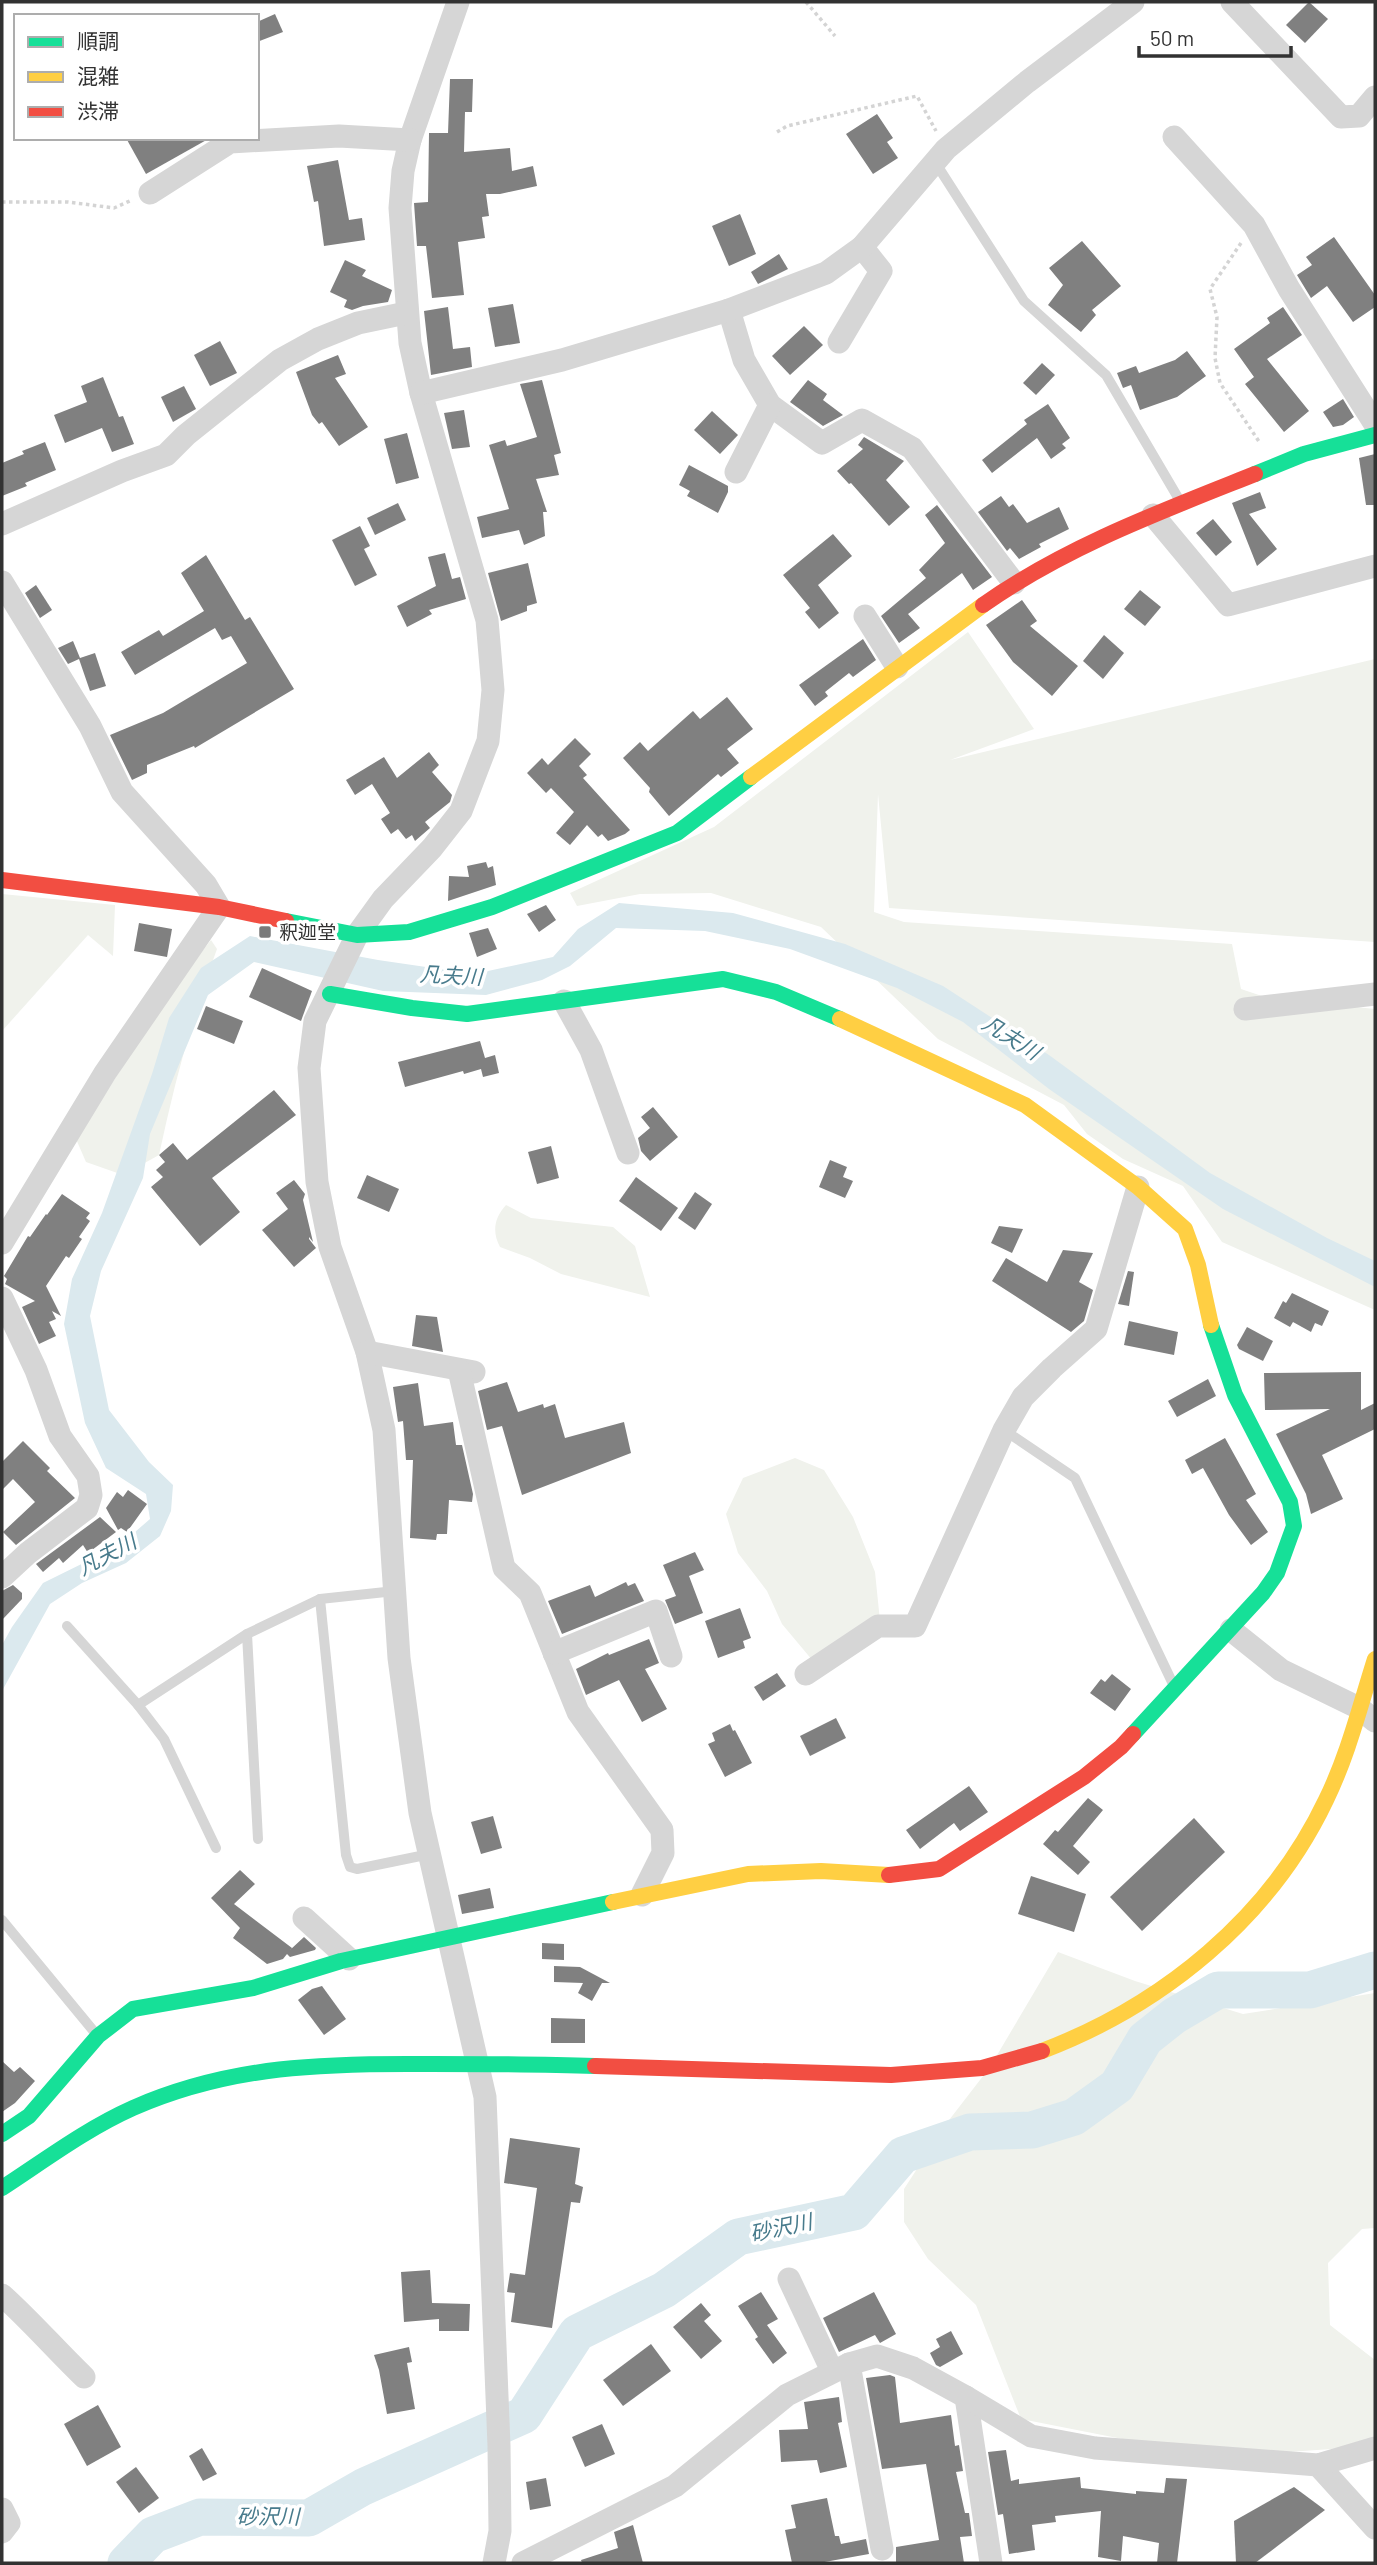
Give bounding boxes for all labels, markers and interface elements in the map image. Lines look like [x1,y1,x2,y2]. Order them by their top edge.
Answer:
legend [14,14,259,140]
scale bar [1139,14,1291,58]
text: 50 m [1150,25,1194,50]
text: 順調 [77,28,119,53]
text: 混雑 [77,63,119,88]
text: 渋滞 [77,98,119,123]
place label: 釈迦堂 [279,920,336,943]
marker: 釈迦堂 [257,924,273,940]
water label: 凡夫川 [419,960,485,989]
water label: 凡夫川 [978,1009,1047,1065]
water label: 凡夫川 [73,1527,142,1580]
water label: 砂沢川 [747,2207,816,2245]
water label: 砂沢川 [237,2503,301,2528]

